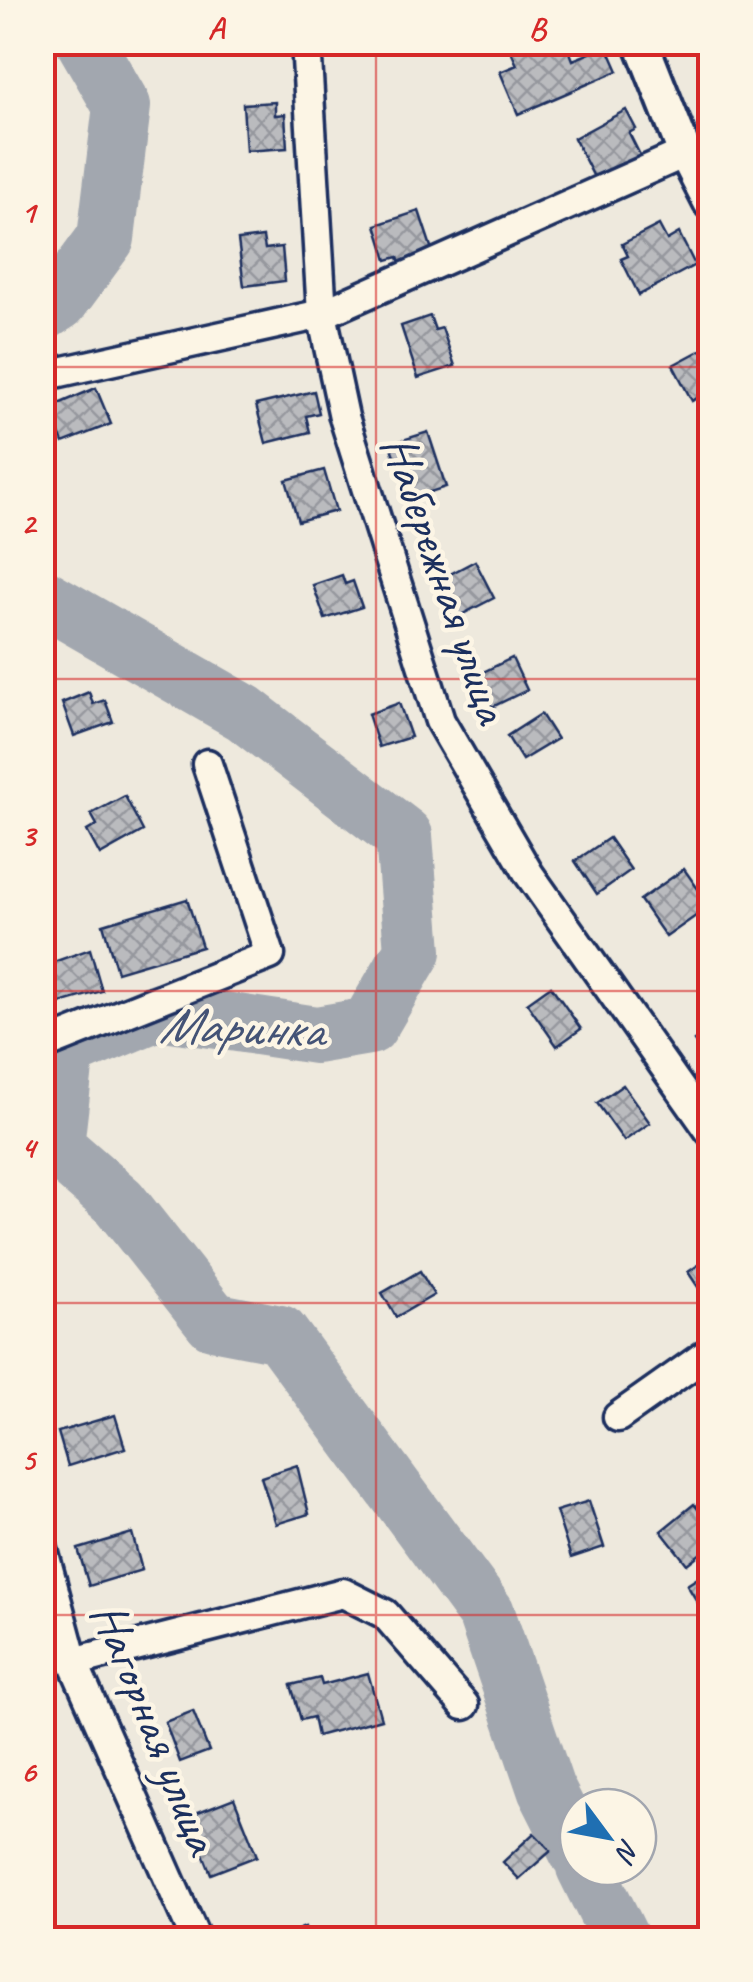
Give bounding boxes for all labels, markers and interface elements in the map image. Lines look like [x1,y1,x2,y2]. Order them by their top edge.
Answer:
text: A [208,8,227,49]
text: B [529,8,548,49]
text: 1 [21,191,39,232]
street label: Набережная улица [367,426,525,733]
text: 2 [21,503,38,544]
text: 3 [21,815,38,856]
water label: Маринка [158,991,330,1063]
text: 4 [21,1127,39,1168]
text: 5 [21,1439,38,1480]
street label: Нагорная улица [77,1593,236,1865]
text: 6 [20,1751,37,1792]
north arrow [558,1787,658,1887]
text: N [607,1833,648,1871]

